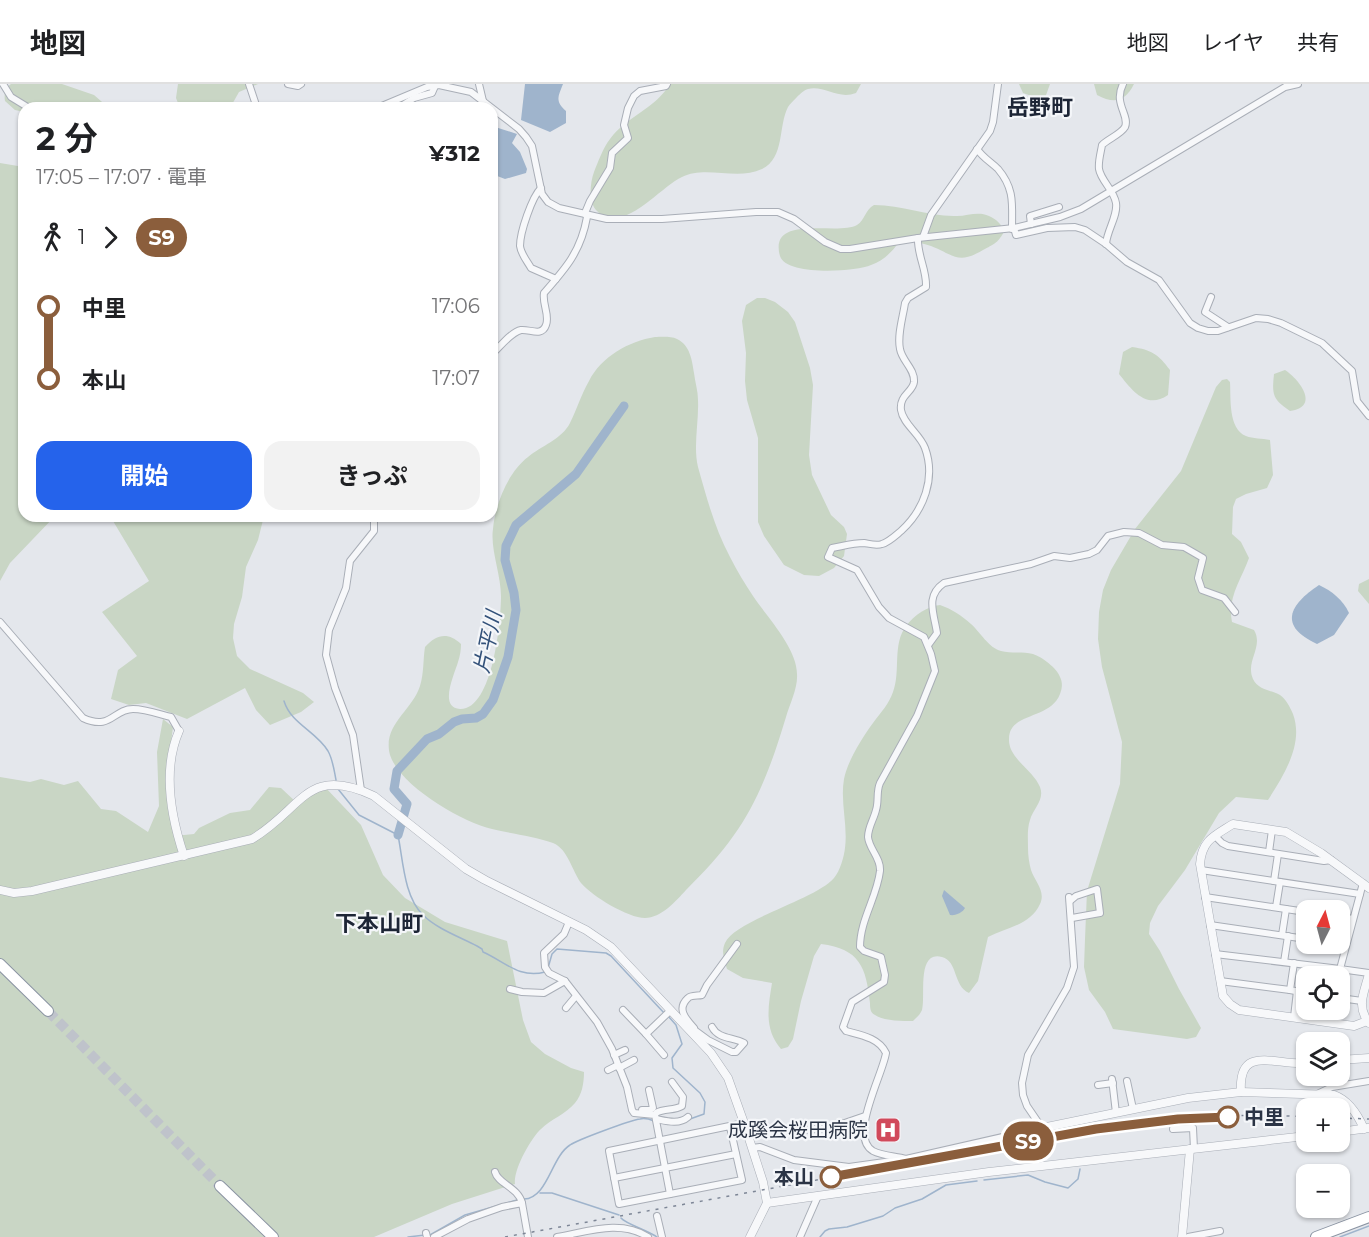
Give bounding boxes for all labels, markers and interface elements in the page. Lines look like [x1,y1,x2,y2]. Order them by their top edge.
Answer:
text: 地図 [30,26,86,60]
text: 地図 [1127,30,1169,55]
text: レイヤ [1202,30,1264,55]
text: 共有 [1297,30,1339,55]
district label: 岳野町 [1007,94,1073,121]
text: 2 分 [36,118,98,158]
text: ¥312 [429,140,480,167]
text: 17:05 – 17:07 · 電車 [36,165,207,189]
icon: walk [36,221,69,254]
icon: forward [94,221,127,254]
text: 1 [78,225,85,249]
text: S9 [148,225,175,250]
text: 17:06 [432,294,480,318]
text: 中里 [82,295,126,322]
text: 17:07 [432,366,480,390]
text: 本山 [82,367,126,394]
button: 開始 [36,441,252,510]
button: きっぷ [264,441,480,510]
water label: 片平川 [469,607,507,675]
north arrow [1296,900,1350,954]
map controls [1296,900,1350,1218]
district label: 下本山町 [335,910,423,937]
button: locate [1296,966,1350,1020]
button: layers [1296,1032,1350,1086]
button: + [1296,1098,1350,1152]
place label: 中里 [1244,1105,1284,1129]
marker: 中里 [1217,1106,1239,1128]
hospital icon: 成蹊会桜田病院 [873,1115,903,1145]
place label: 成蹊会桜田病院 [728,1118,868,1142]
line badge: S9 [1001,1122,1055,1160]
text: S9 [1015,1129,1041,1154]
button: − [1296,1164,1350,1218]
place label: 本山 [774,1165,814,1189]
marker: 本山 [820,1166,842,1188]

